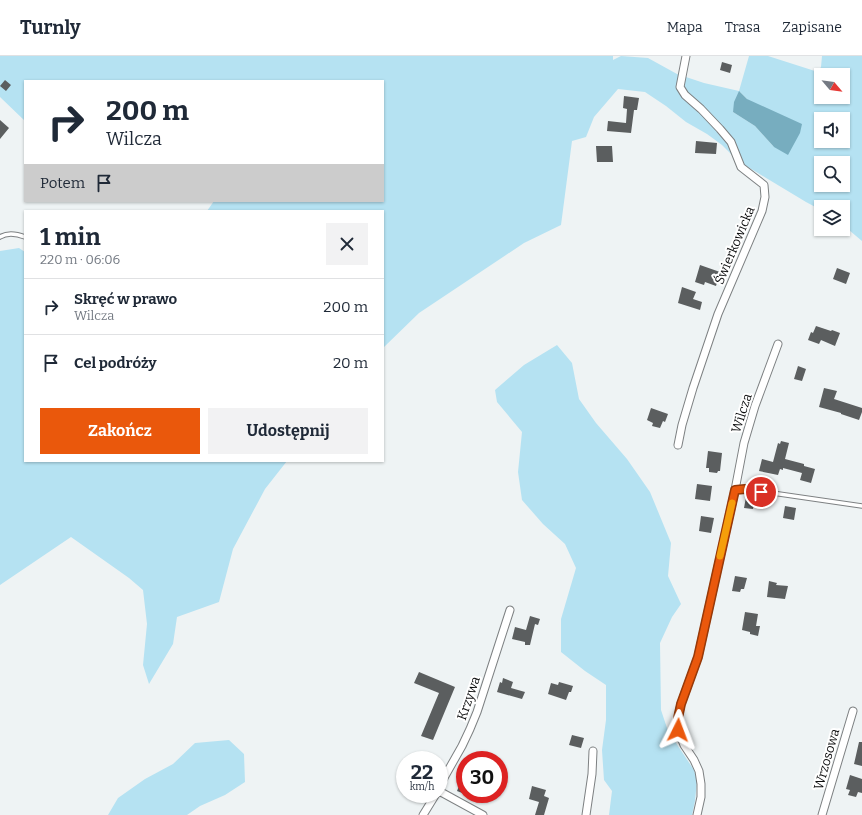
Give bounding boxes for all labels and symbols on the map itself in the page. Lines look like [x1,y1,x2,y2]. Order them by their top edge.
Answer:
north arrow [814,68,850,104]
street label: Świerkowicka [711,204,758,286]
street label: Wilcza [728,392,755,435]
pin [744,475,778,509]
street label: Krzywa [454,674,483,722]
position arrow [657,709,699,751]
street label: Wrzosowa [811,727,842,791]
speed limit sign: 30 [456,751,508,803]

